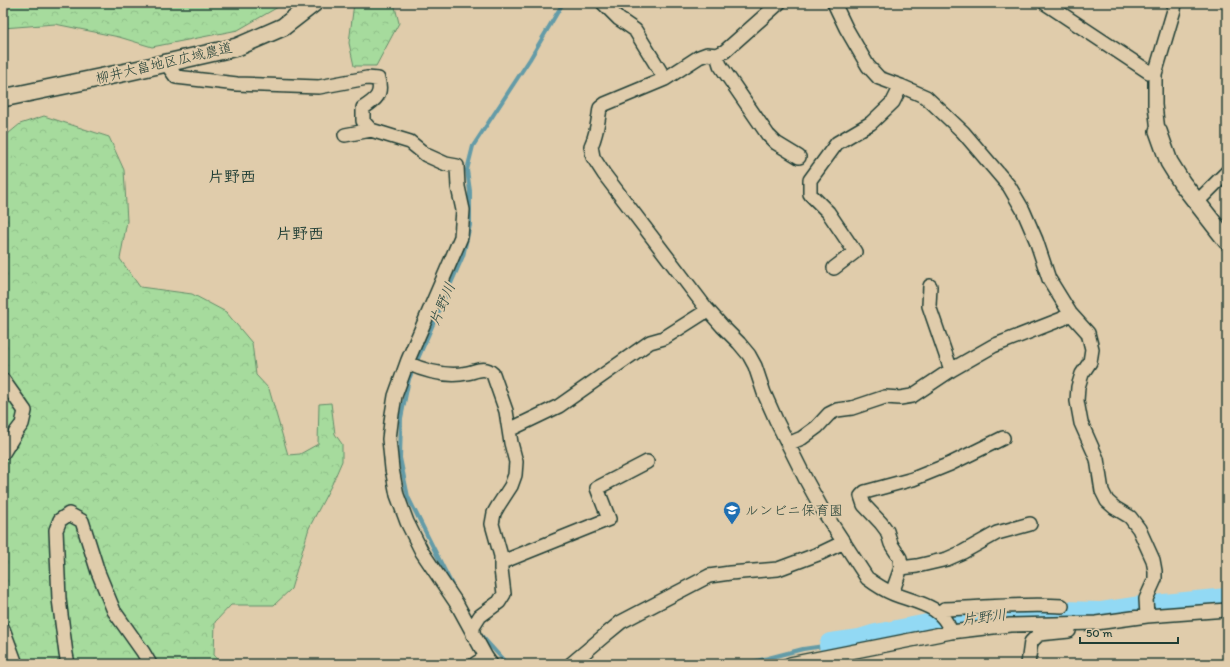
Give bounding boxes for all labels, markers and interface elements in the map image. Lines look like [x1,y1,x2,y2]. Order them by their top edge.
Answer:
street label: 柳井大畠地区広域農道 [94,39,234,87]
district label: 片野西 [208,167,256,186]
district label: 片野西 [276,224,324,243]
water label: 片野川 [425,280,459,328]
school or university icon: ルンビニ保育園 [722,500,742,525]
place label: ルンビニ保育園 [745,502,843,519]
water label: 片野川 [961,605,1007,629]
scale bar [1080,619,1178,645]
text: 50 m [1086,626,1112,640]

